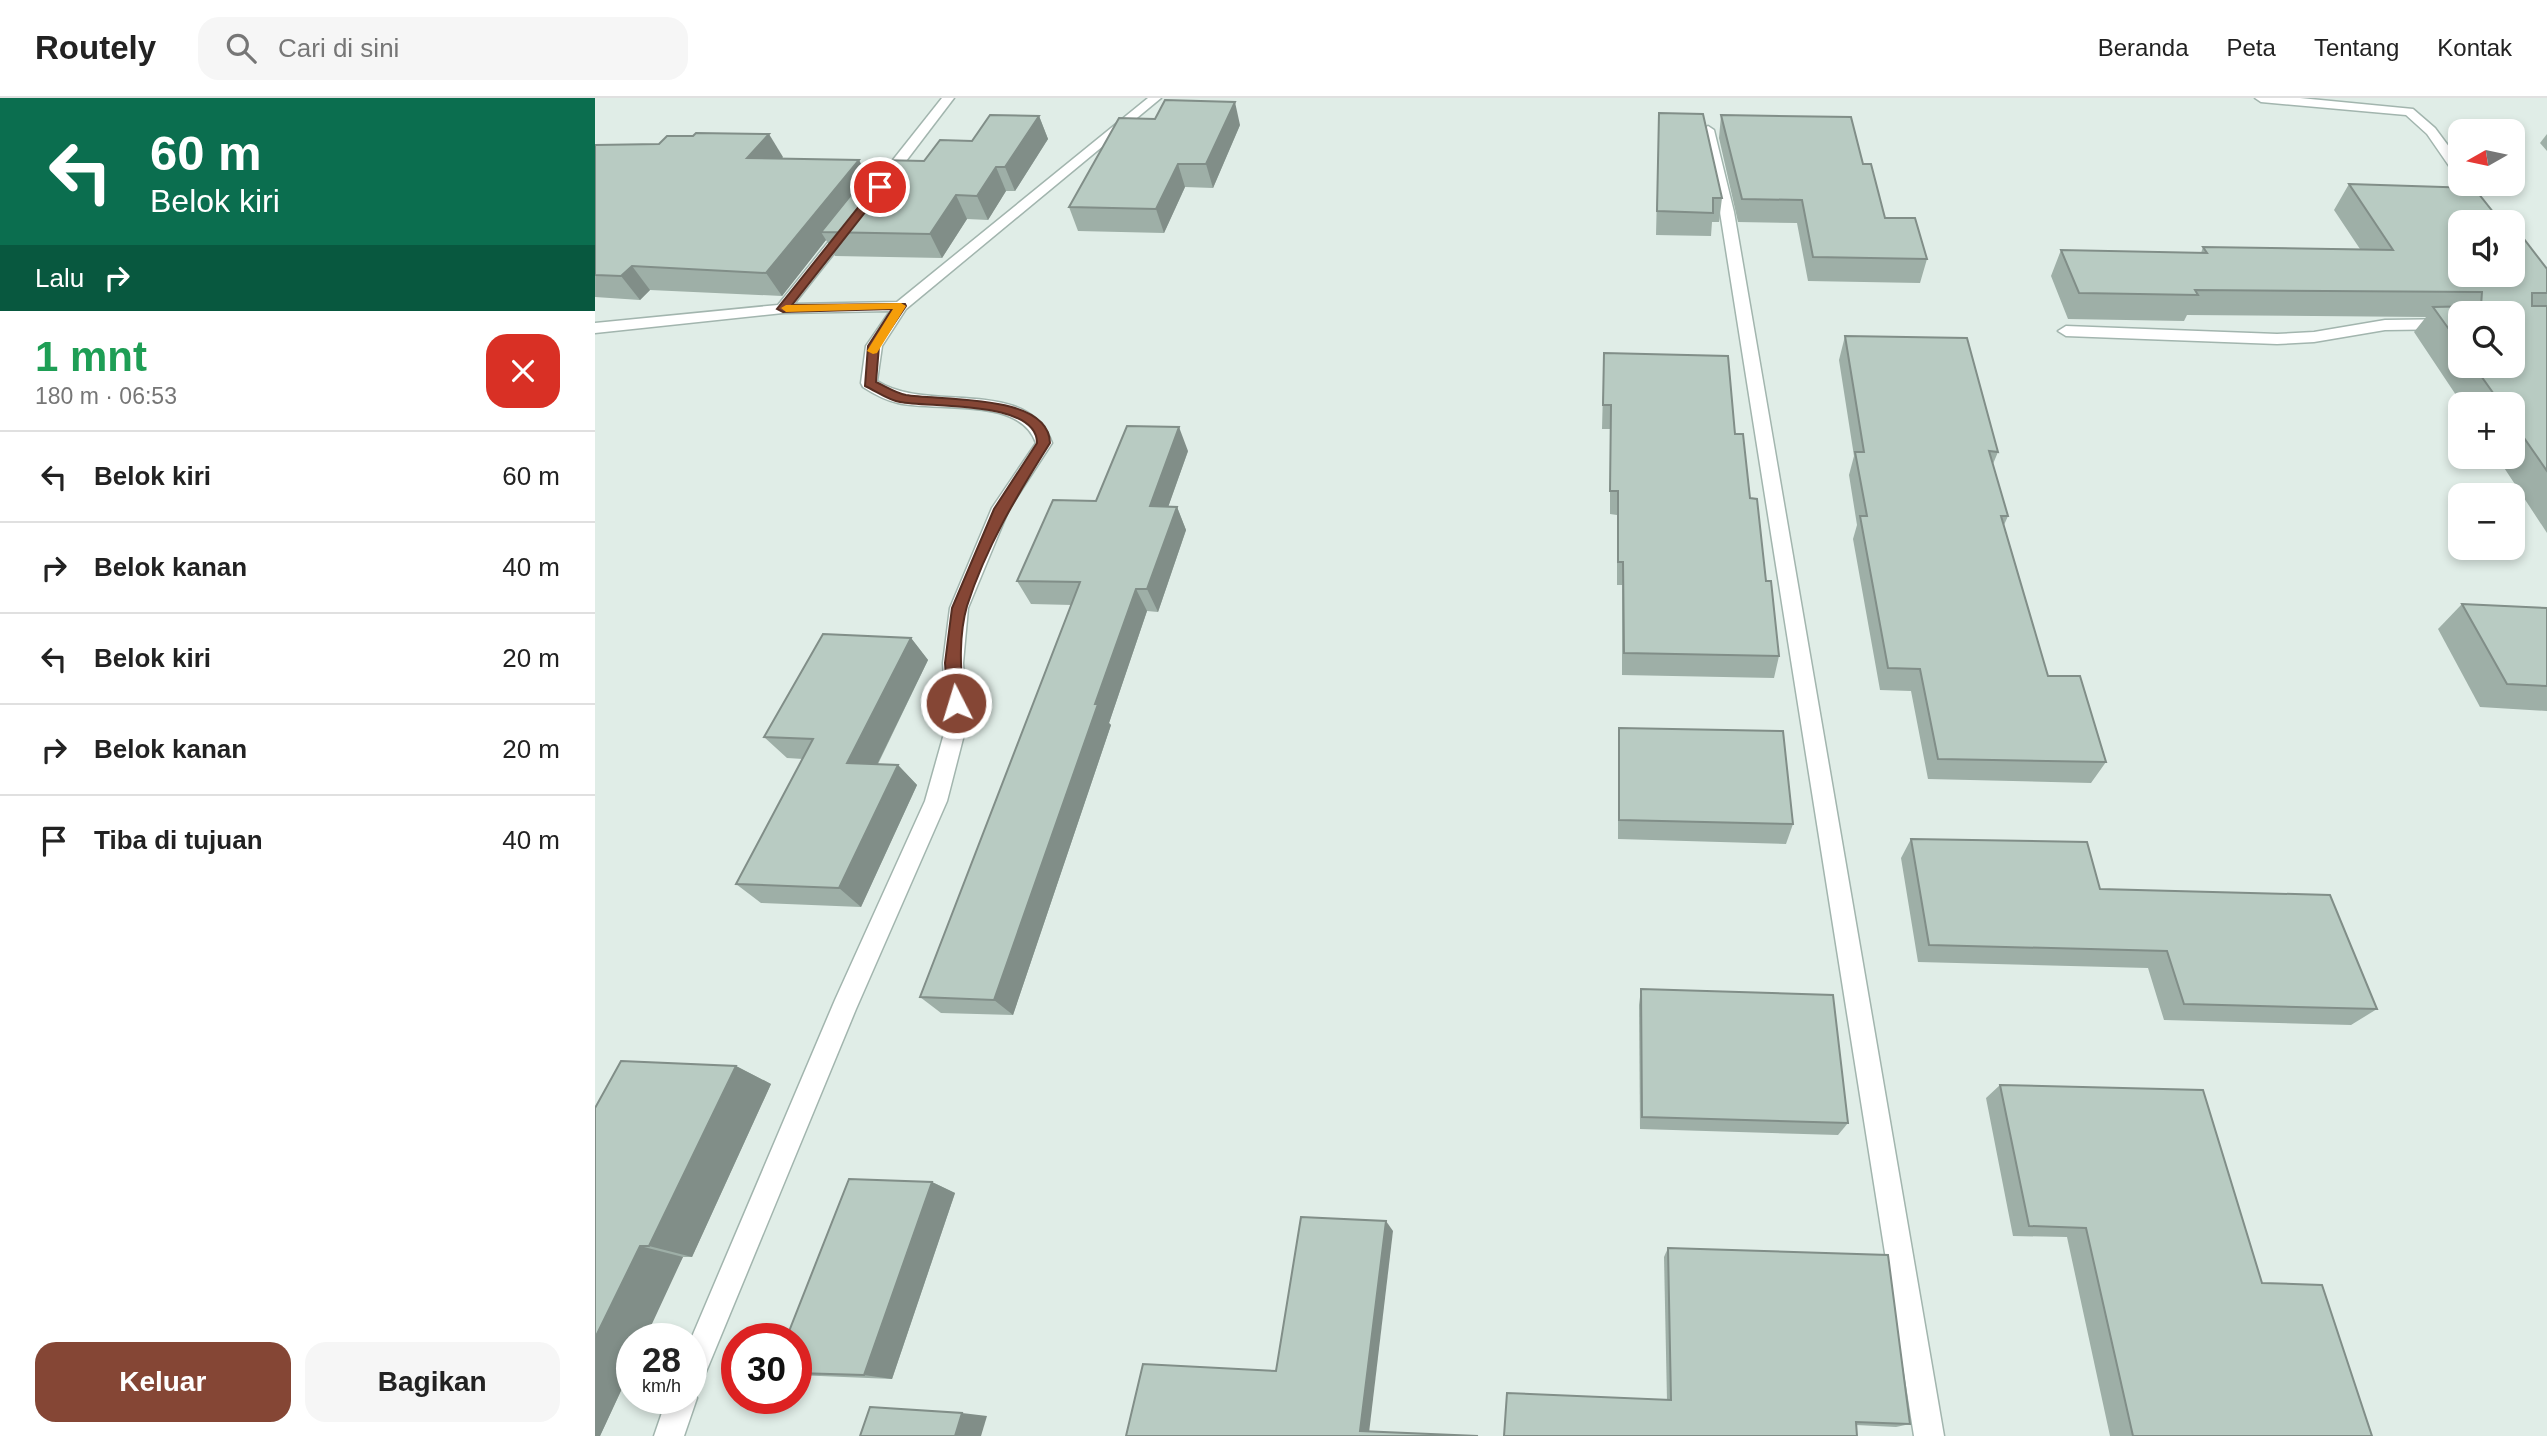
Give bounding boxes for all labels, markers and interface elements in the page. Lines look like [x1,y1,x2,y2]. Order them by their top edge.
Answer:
search box [198,17,688,80]
text: Routely [35,29,156,66]
icon: search [222,29,260,67]
text: Cari di sini [278,33,399,63]
text: Beranda [2098,34,2189,61]
text: Peta [2227,34,2276,61]
text: Tentang [2314,34,2399,61]
text: Kontak [2437,34,2512,61]
north arrow [2448,119,2525,196]
map controls [2448,119,2525,560]
icon: left [35,126,126,217]
text: 60 m [150,126,262,180]
pin [850,157,910,217]
icon: arrive [861,168,899,206]
text: Belok kiri [150,183,280,219]
button: sound [2448,210,2525,287]
icon: right [98,259,136,297]
text: Lalu [35,263,84,293]
button: search [2448,301,2525,378]
text: 1 mnt [35,333,147,380]
button: close [486,334,560,408]
text: 180 m · 06:53 [35,383,177,409]
button: + [2448,392,2525,469]
icon: left [35,458,73,496]
text: Belok kiri [94,461,211,491]
text: 60 m [502,461,560,491]
button: − [2448,483,2525,560]
icon: right [35,549,73,587]
text: Belok kanan [94,552,247,582]
text: 40 m [502,552,560,582]
icon: left [35,640,73,678]
text: Belok kiri [94,643,211,673]
text: 20 m [502,643,560,673]
position arrow [919,666,993,740]
icon: right [35,731,73,769]
text: Belok kanan [94,734,247,764]
text: 20 m [502,734,560,764]
icon: arrive [35,822,73,860]
text: Tiba di tujuan [94,825,263,855]
text: 40 m [502,825,560,855]
speed limit sign: 30 [721,1323,812,1414]
text: 28 [642,1340,681,1379]
button: Keluar [35,1342,291,1422]
button: Bagikan [305,1342,560,1422]
text: km/h [642,1376,681,1396]

